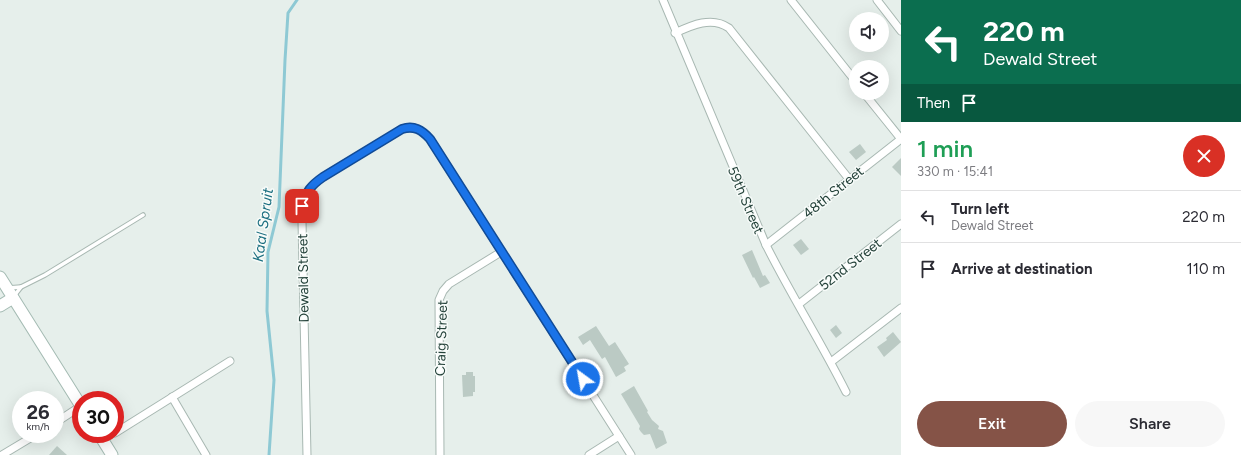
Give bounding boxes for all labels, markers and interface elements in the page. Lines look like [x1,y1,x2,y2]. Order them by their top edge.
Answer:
map controls [849,12,889,100]
button: sound [849,12,889,52]
text: 220 m [983,14,1065,48]
icon: left [917,16,969,68]
text: Dewald Street [983,48,1097,70]
button: layers [849,60,889,100]
icon: arrive [958,92,980,114]
text: Then [917,94,950,112]
text: 1 min [917,134,973,163]
button: close [1183,135,1225,177]
street label: 48th Street [800,163,867,222]
street label: 59th Street [724,164,767,237]
text: 330 m · 15:41 [917,164,993,179]
water label: Kaal Spruit [249,187,277,263]
pin [285,189,319,223]
icon: arrive [291,195,313,217]
text: Turn left [951,200,1009,218]
icon: left [917,206,939,228]
text: 220 m [1182,208,1225,226]
text: Dewald Street [951,218,1034,233]
street label: Dewald Street [294,233,313,323]
street label: 52nd Street [816,235,885,294]
icon: arrive [917,258,939,280]
text: Arrive at destination [951,260,1092,278]
text: 110 m [1187,260,1225,278]
street label: Craig Street [432,300,451,376]
position arrow [562,358,604,400]
speed limit sign: 30 [72,391,124,443]
text: 26 [26,400,50,424]
button: Exit [917,401,1067,447]
button: Share [1075,401,1225,447]
text: km/h [27,420,49,433]

